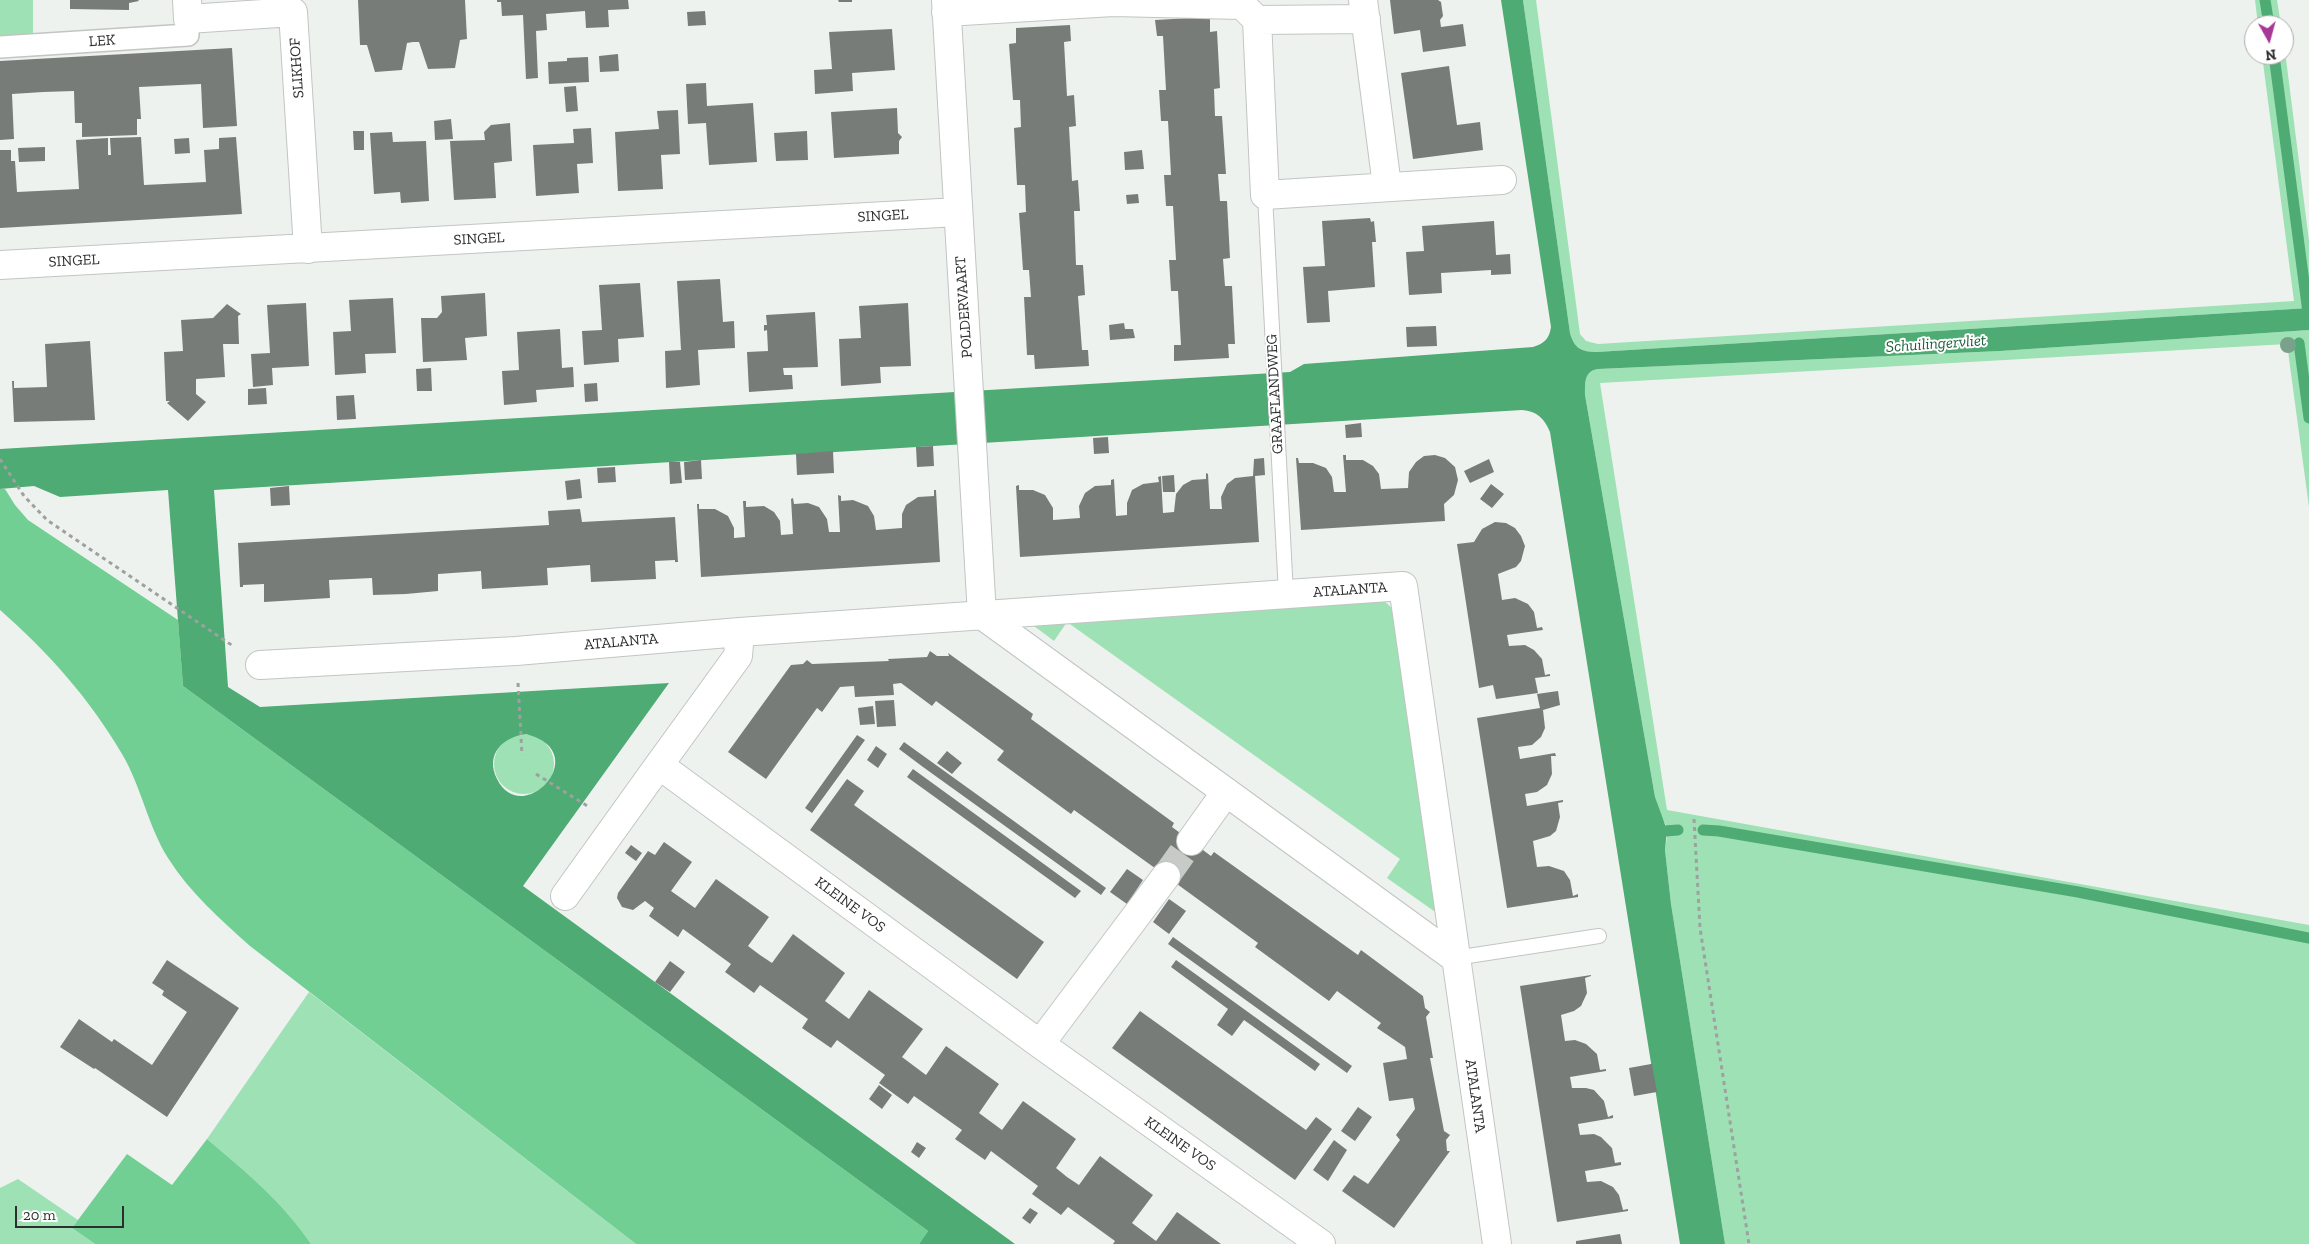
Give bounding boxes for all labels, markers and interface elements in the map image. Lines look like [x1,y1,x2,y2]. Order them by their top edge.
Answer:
north arrow [2244,15,2294,65]
street label: LEK [88,31,116,51]
street label: SLIKHOF [286,37,308,99]
text: N [2264,45,2277,63]
street label: SINGEL [857,206,909,226]
street label: SINGEL [453,229,505,249]
street label: SINGEL [48,251,100,271]
street label: POLDERVAART [951,255,977,359]
water label: Schuilingervliet [1885,331,1987,357]
street label: GRAAFLANDWEG [1263,334,1287,454]
street label: ATALANTA [1312,578,1388,602]
street label: ATALANTA [583,630,659,654]
street label: KLEINE VOS [811,873,889,937]
street label: ATALANTA [1461,1058,1489,1134]
street label: KLEINE VOS [1141,1113,1219,1175]
scale bar [18,1196,126,1228]
text: 20 m [23,1206,56,1224]

